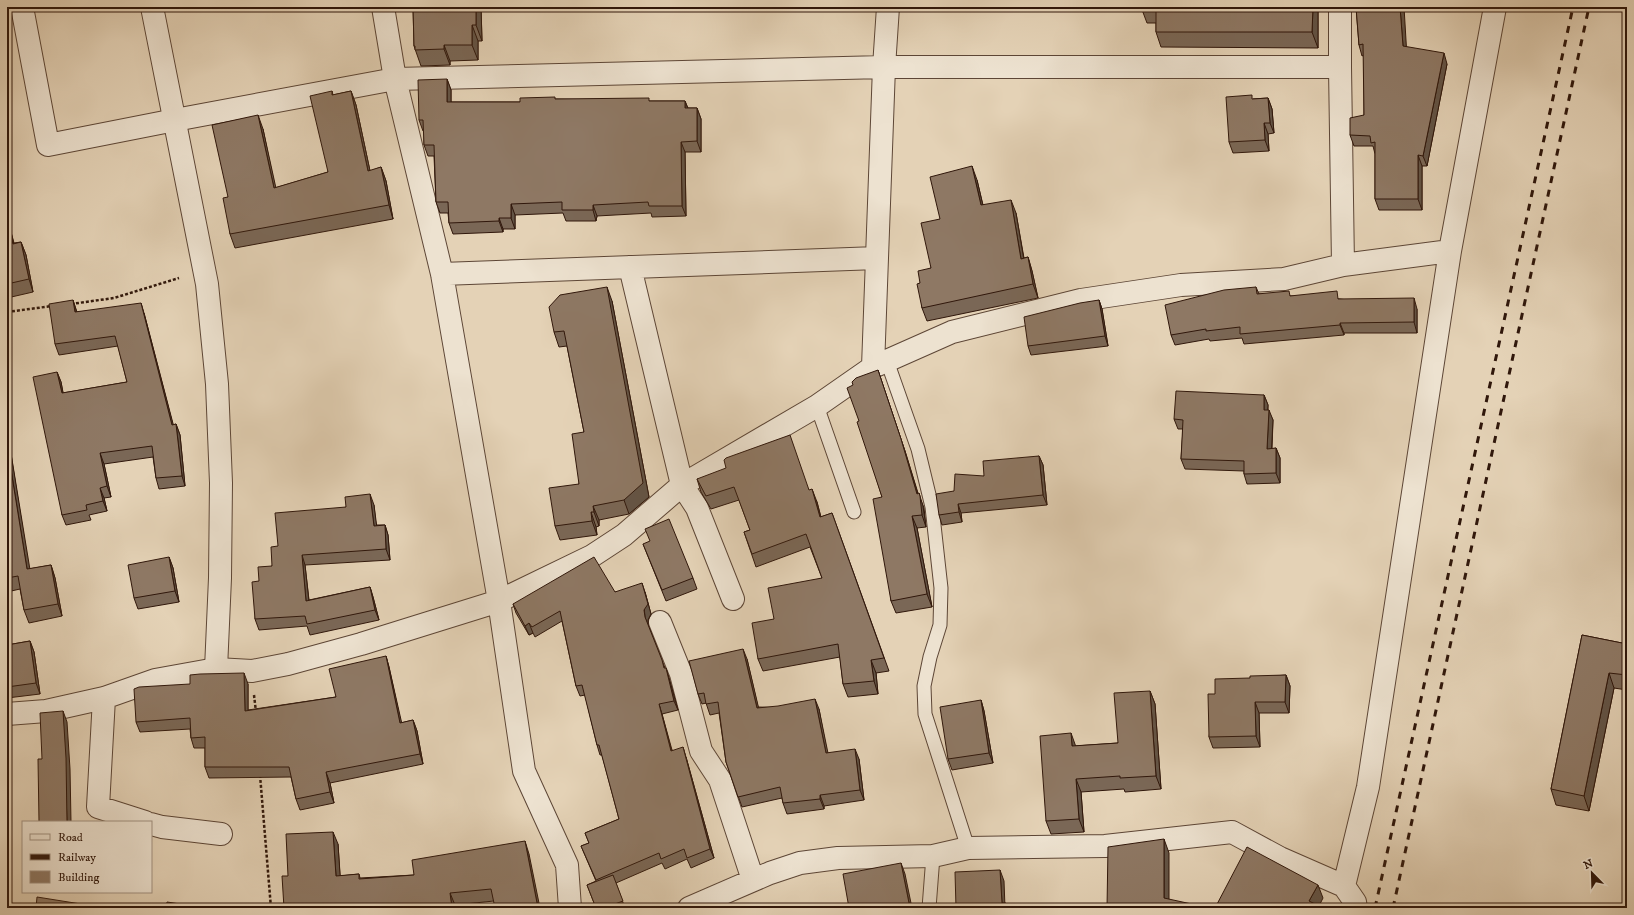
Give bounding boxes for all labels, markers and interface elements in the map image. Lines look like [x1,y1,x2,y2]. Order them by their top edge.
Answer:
legend [22,821,152,893]
text: Road [58,830,83,845]
text: Railway [58,850,96,865]
north arrow [1572,853,1612,893]
text: N [1582,857,1595,873]
text: Building [58,870,99,885]

